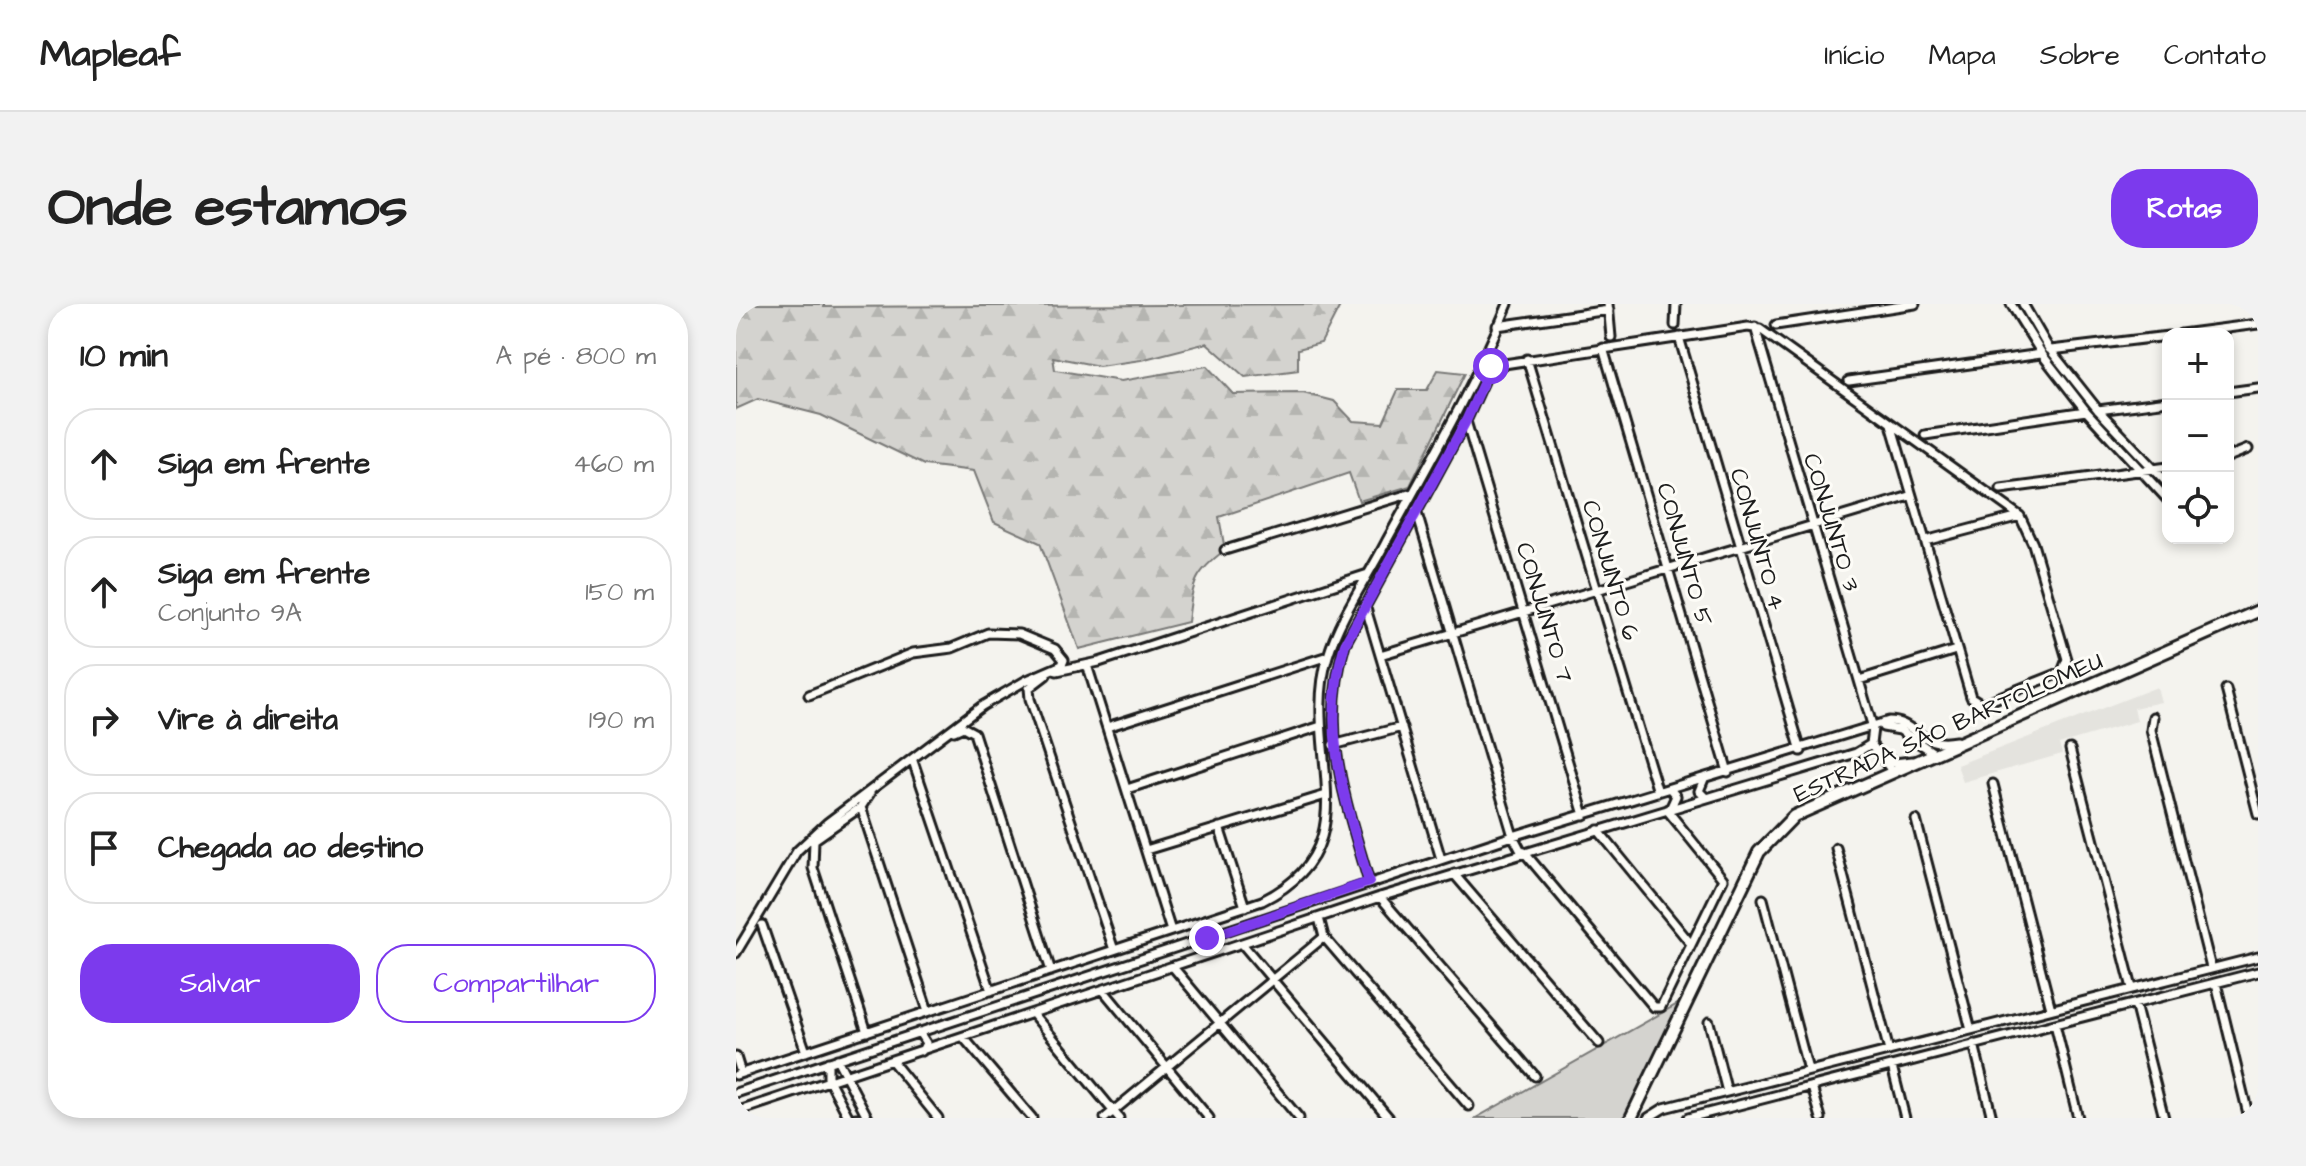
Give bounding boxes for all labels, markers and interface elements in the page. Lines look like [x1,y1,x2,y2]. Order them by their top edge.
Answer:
text: Mapleaf [40,29,180,81]
text: Início [1824,36,1884,75]
text: Mapa [1928,36,1996,75]
text: Sobre [2040,36,2120,75]
text: Contato [2164,36,2266,75]
text: Onde estamos [48,169,408,247]
button: Rotas [2111,169,2258,248]
map controls [2162,328,2234,544]
button: + [2162,328,2234,400]
text: 10 min [80,332,168,380]
text: A pé · 800 m [496,338,656,374]
route start [1473,348,1509,384]
button: − [2162,400,2234,472]
icon: ahead [82,442,126,486]
text: Siga em frente [158,443,370,485]
text: 460 m [573,446,654,482]
street label: CONJUNTO 3 [1794,449,1868,595]
street label: CONJUNTO 4 [1721,464,1794,614]
button: locate [2162,472,2234,544]
street label: CONJUNTO 5 [1647,479,1721,630]
street label: CONJUNTO 6 [1573,496,1648,645]
street label: CONJUNTO 7 [1507,538,1582,687]
text: Siga em frente [158,553,370,595]
icon: ahead [82,570,126,614]
text: 150 m [585,574,654,610]
text: Conjunto 9A [158,595,302,631]
street label: ESTRADA SÃO BARTOLOMEU [1789,644,2108,812]
icon: right [82,698,126,742]
text: Vire à direita [158,699,338,741]
text: 190 m [589,702,654,738]
icon: arrive [82,826,126,870]
text: Chegada ao destino [158,827,423,869]
route end [1189,920,1225,956]
button: Salvar [80,944,360,1023]
button: Compartilhar [376,944,656,1023]

